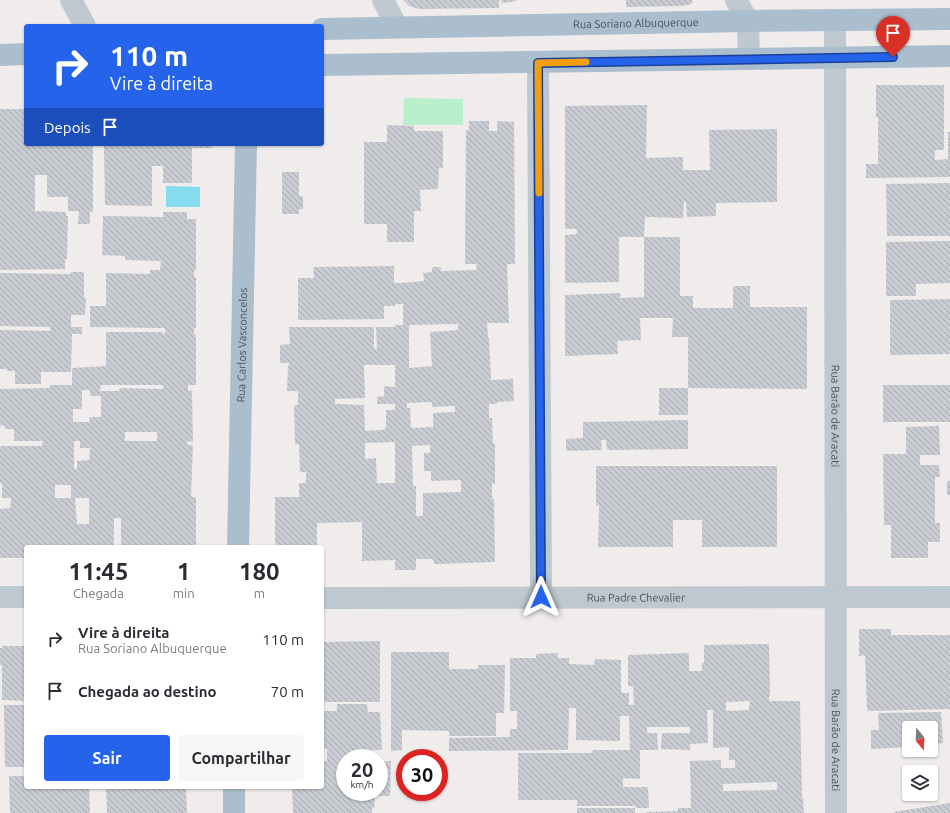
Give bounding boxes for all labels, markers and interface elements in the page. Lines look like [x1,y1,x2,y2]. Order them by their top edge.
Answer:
street label: Rua Soriano Albuquerque [573,16,699,30]
pin [876,16,910,57]
icon: arrive [882,22,904,44]
icon: right [44,40,96,92]
text: 110 m [110,40,188,71]
text: Vire à direita [110,73,213,93]
icon: arrive [99,116,121,138]
text: Depois [44,119,91,136]
street label: Rua Carlos Vasconcelos [235,287,249,403]
street label: Rua Barão de Aracati [829,365,842,467]
text: 11:45 [68,558,128,585]
text: 1 [177,558,190,585]
text: 180 [239,558,280,585]
position arrow [520,576,562,618]
text: Chegada [73,586,124,600]
text: min [173,586,195,600]
text: m [254,586,265,600]
street label: Rua Padre Chevalier [587,591,686,604]
text: Vire à direita [78,624,170,641]
icon: right [44,628,66,650]
text: 110 m [262,631,304,648]
text: Rua Soriano Albuquerque [78,641,227,655]
icon: arrive [44,680,66,702]
text: Chegada ao destino [78,683,217,700]
text: 70 m [271,683,304,700]
street label: Rua Barão de Aracati [830,689,842,791]
north arrow [902,721,938,757]
map controls [902,721,938,801]
button: Sair [44,735,170,781]
button: Compartilhar [178,735,304,781]
speed limit sign: 30 [396,749,448,801]
text: 20 [351,758,373,781]
button: layers [902,765,938,801]
text: km/h [350,779,374,790]

